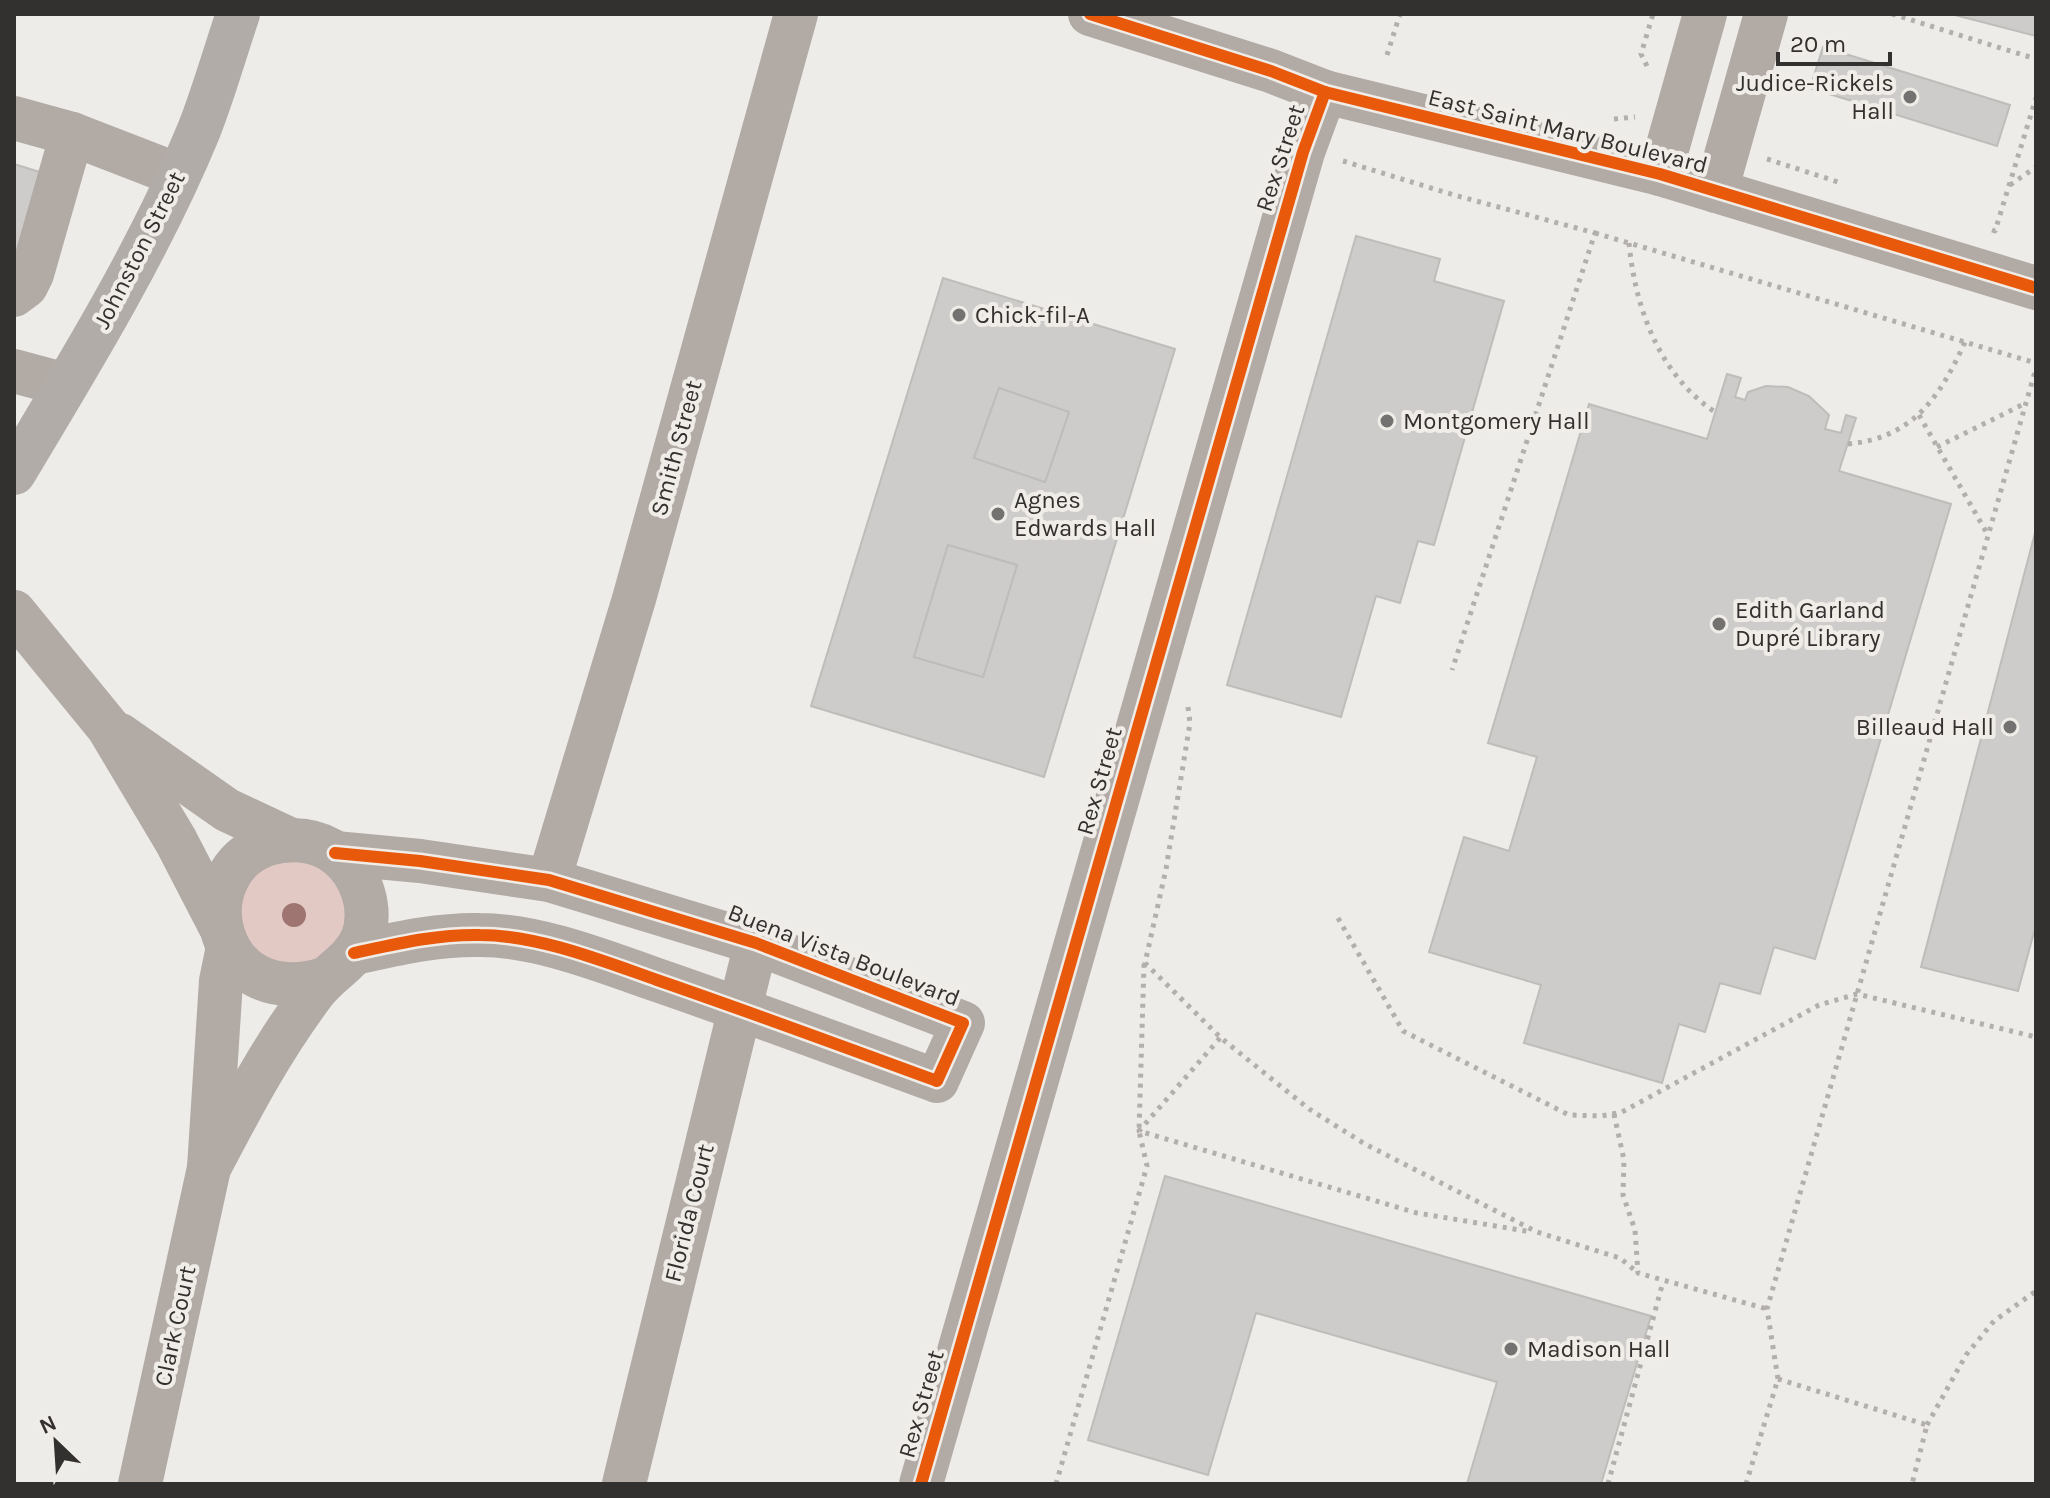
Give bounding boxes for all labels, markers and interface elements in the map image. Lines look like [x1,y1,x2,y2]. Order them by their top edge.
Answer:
scale bar [1778,16,1890,66]
text: 20 m [1790,30,1846,58]
place label: Judice-Rickels Hall [1736,69,1894,125]
street label: East Saint Mary Boulevard [1425,83,1711,179]
marker: Judice-Rickels Hall [1901,88,1919,106]
street label: Rex Street [1250,101,1310,215]
street label: Johnston Street [87,167,191,333]
place label: Chick-fil-A [975,301,1090,329]
marker: Chick-fil-A [950,306,968,324]
street label: Smith Street [644,377,708,519]
place label: Montgomery Hall [1403,407,1590,435]
marker: Montgomery Hall [1378,412,1396,430]
place label: Agnes Edwards Hall [1014,486,1156,542]
marker: Agnes Edwards Hall [989,505,1007,523]
place label: Edith Garland Dupré Library [1735,596,1885,652]
marker: Edith Garland Dupré Library [1710,615,1728,633]
place label: Billeaud Hall [1856,713,1994,741]
marker: Billeaud Hall [2001,718,2019,736]
street label: Rex Street [1070,724,1128,838]
street label: Buena Vista Boulevard [724,898,964,1012]
street label: Florida Court [658,1141,720,1285]
street label: Clark Court [149,1263,201,1389]
place label: Madison Hall [1527,1335,1671,1363]
marker: Madison Hall [1502,1340,1520,1358]
street label: Rex Street [892,1347,950,1461]
north arrow [16,1402,96,1482]
text: N [35,1410,61,1440]

